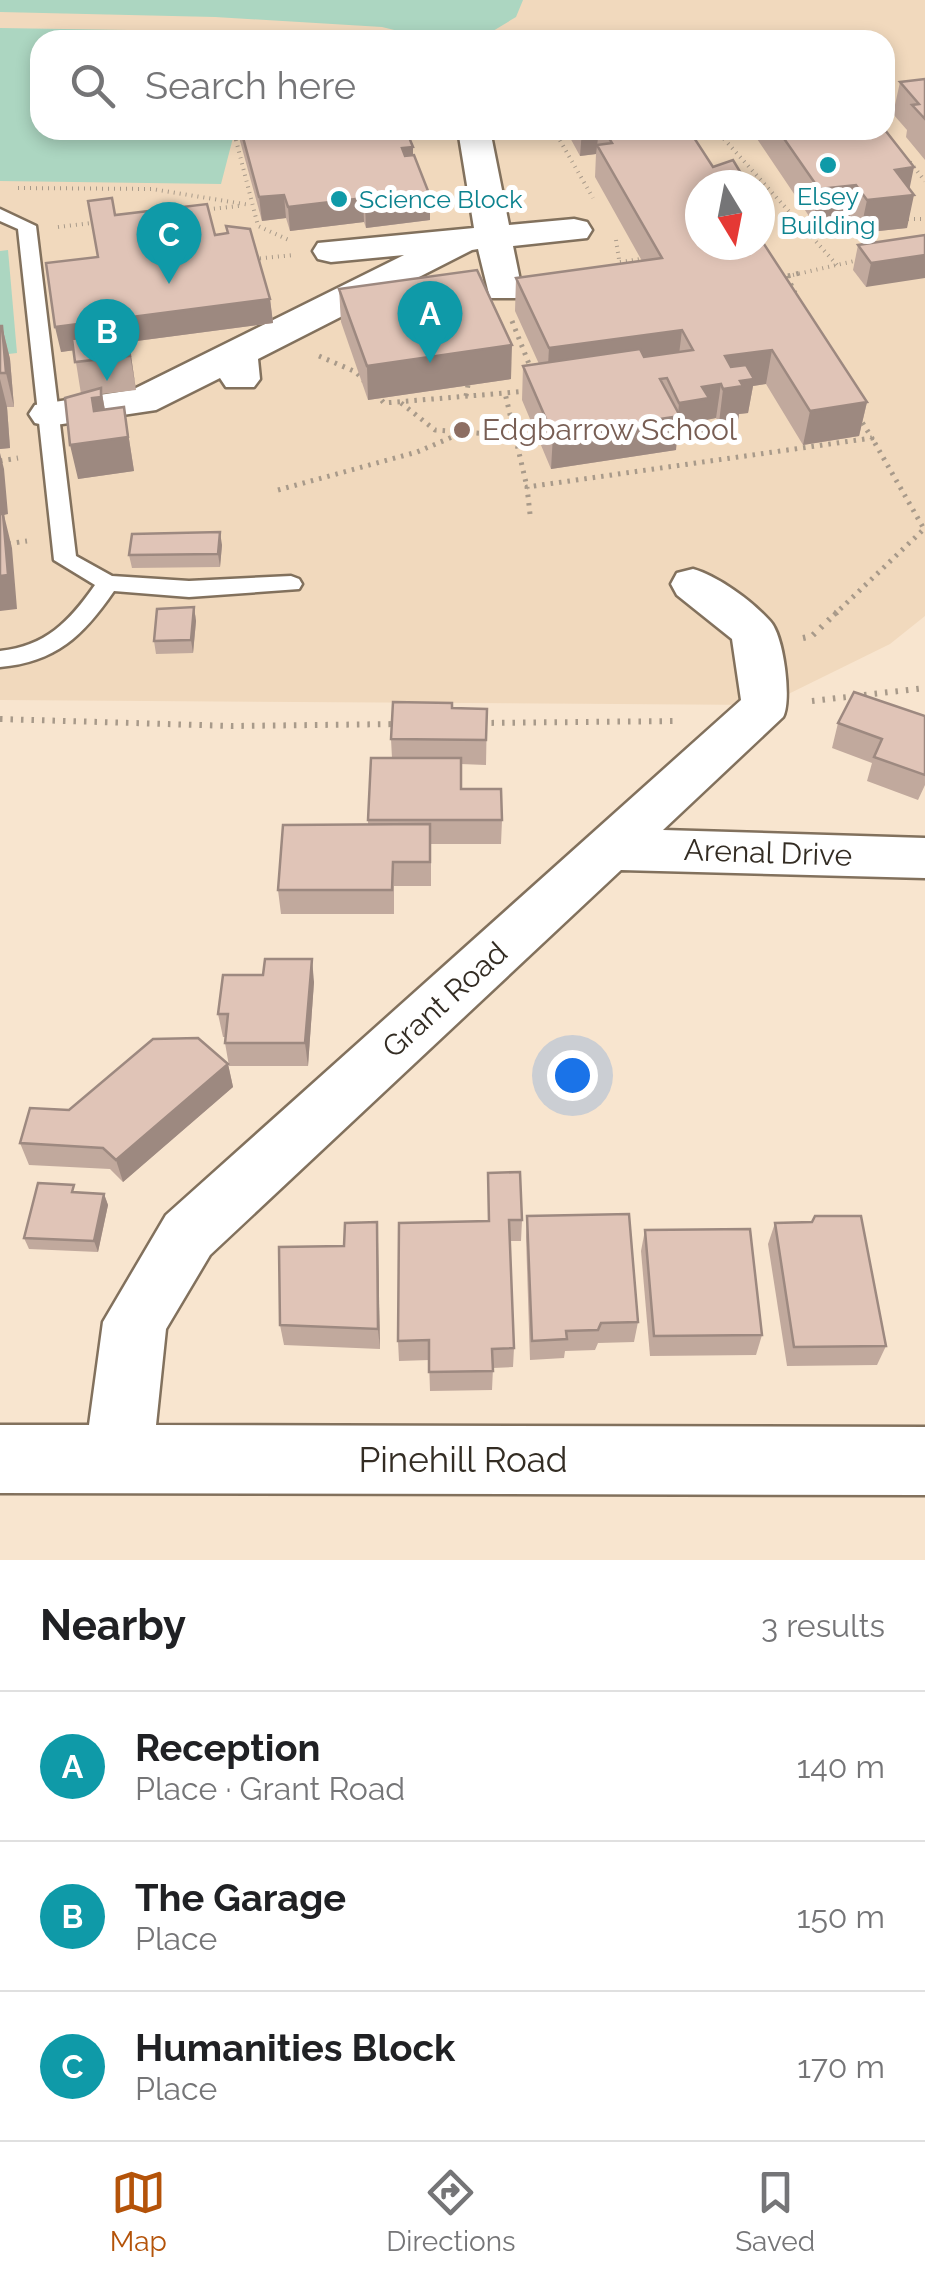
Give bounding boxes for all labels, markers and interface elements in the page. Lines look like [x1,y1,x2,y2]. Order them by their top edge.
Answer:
search box [30,30,895,140]
icon: search [65,58,120,113]
text: Search here [145,63,356,108]
marker: Elsey Building [817,154,839,176]
north arrow [685,170,775,260]
place label: Elsey Building [781,181,875,240]
place label: Science Block [359,184,523,214]
marker: Science Block [328,188,350,210]
pin: C [136,202,202,284]
pin: A [398,280,462,363]
pin: B [74,298,140,381]
place label: Edgbarrow School [482,412,738,447]
marker: Edgbarrow School [451,419,473,441]
street label: Arenal Drive [683,832,853,873]
street label: Grant Road [375,935,514,1065]
your location [547,1050,598,1101]
street label: Pinehill Road [358,1439,568,1480]
text: Nearby [40,1601,186,1650]
text: 3 results [761,1607,885,1644]
text: Reception [135,1725,320,1770]
text: A [62,1748,83,1785]
text: 140 m [797,1748,885,1785]
text: Place · Grant Road [135,1770,405,1807]
text: The Garage [135,1875,346,1920]
text: B [62,1898,83,1935]
text: 150 m [797,1898,885,1935]
text: Place [135,1920,217,1957]
text: Humanities Block [135,2025,455,2070]
text: C [62,2048,83,2085]
text: 170 m [797,2048,885,2085]
text: Place [135,2070,217,2107]
tab: Map [110,2165,167,2258]
tab: Directions [386,2165,516,2258]
tab: Saved [735,2165,815,2258]

